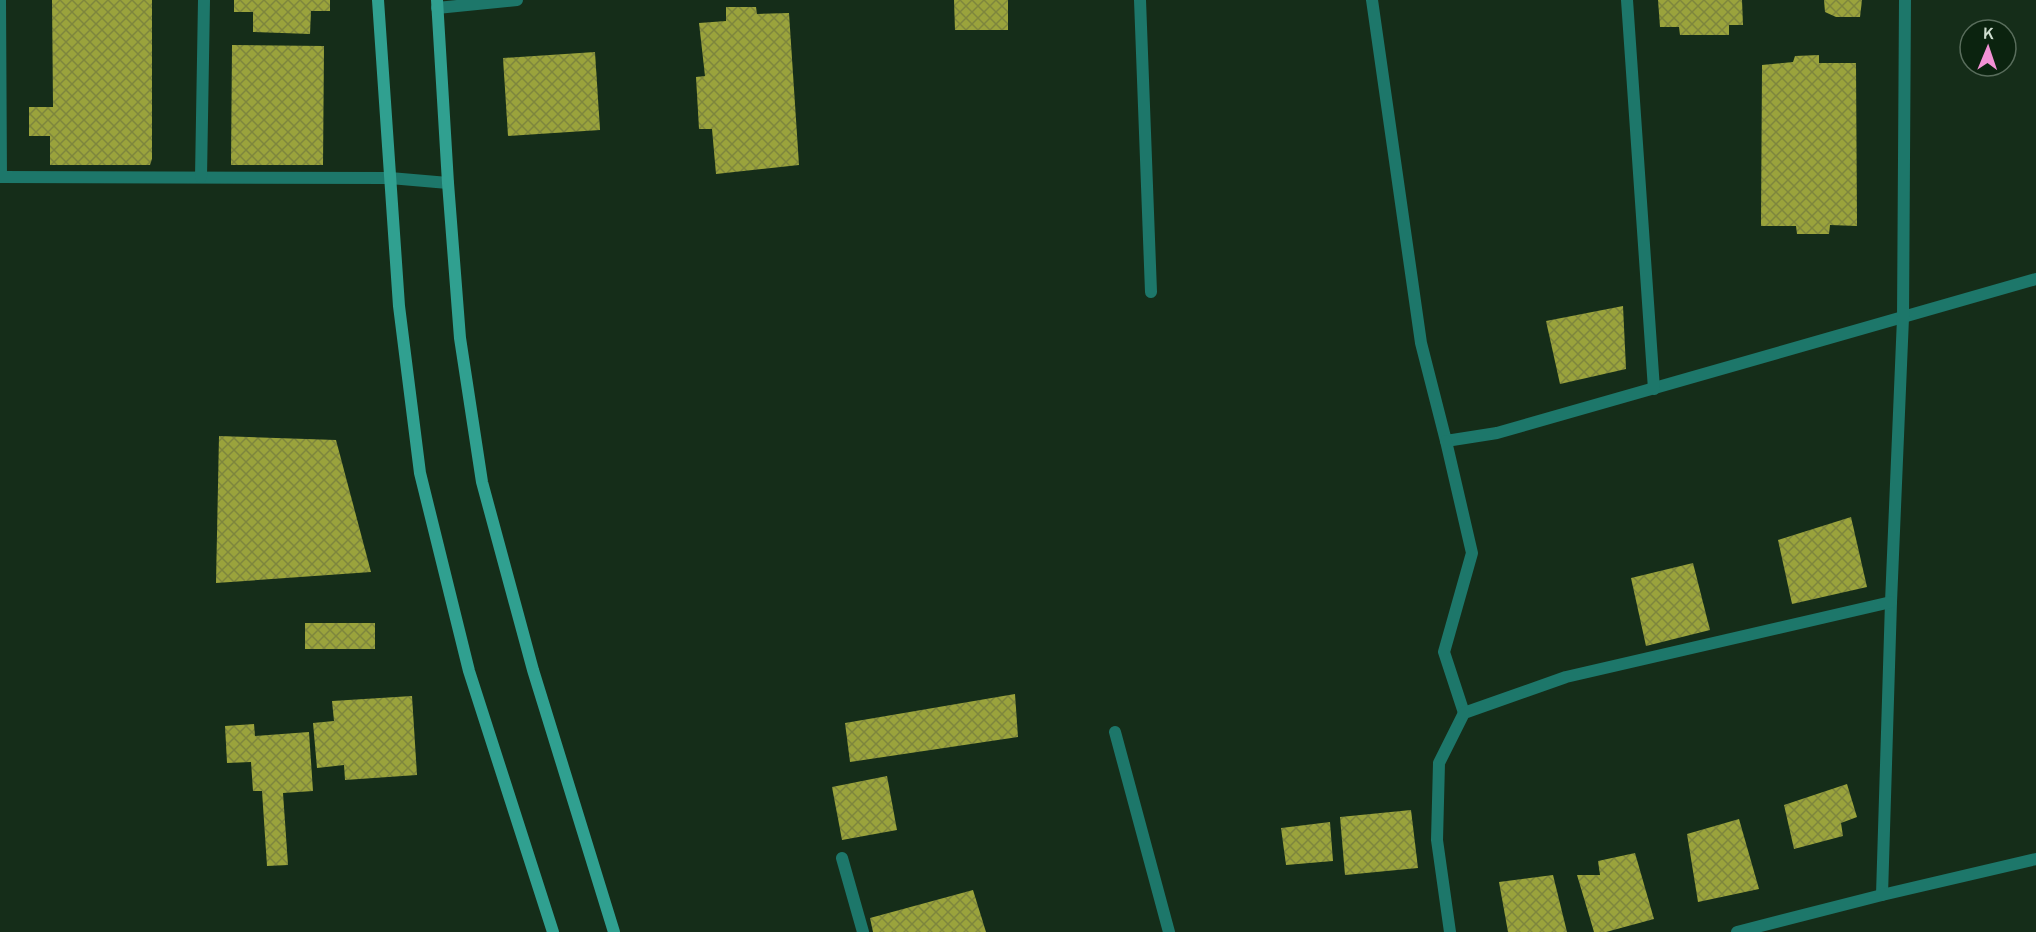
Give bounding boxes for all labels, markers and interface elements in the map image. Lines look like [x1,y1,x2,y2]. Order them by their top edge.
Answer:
north arrow [1958,18,2018,78]
text: K [1982,25,1994,45]

